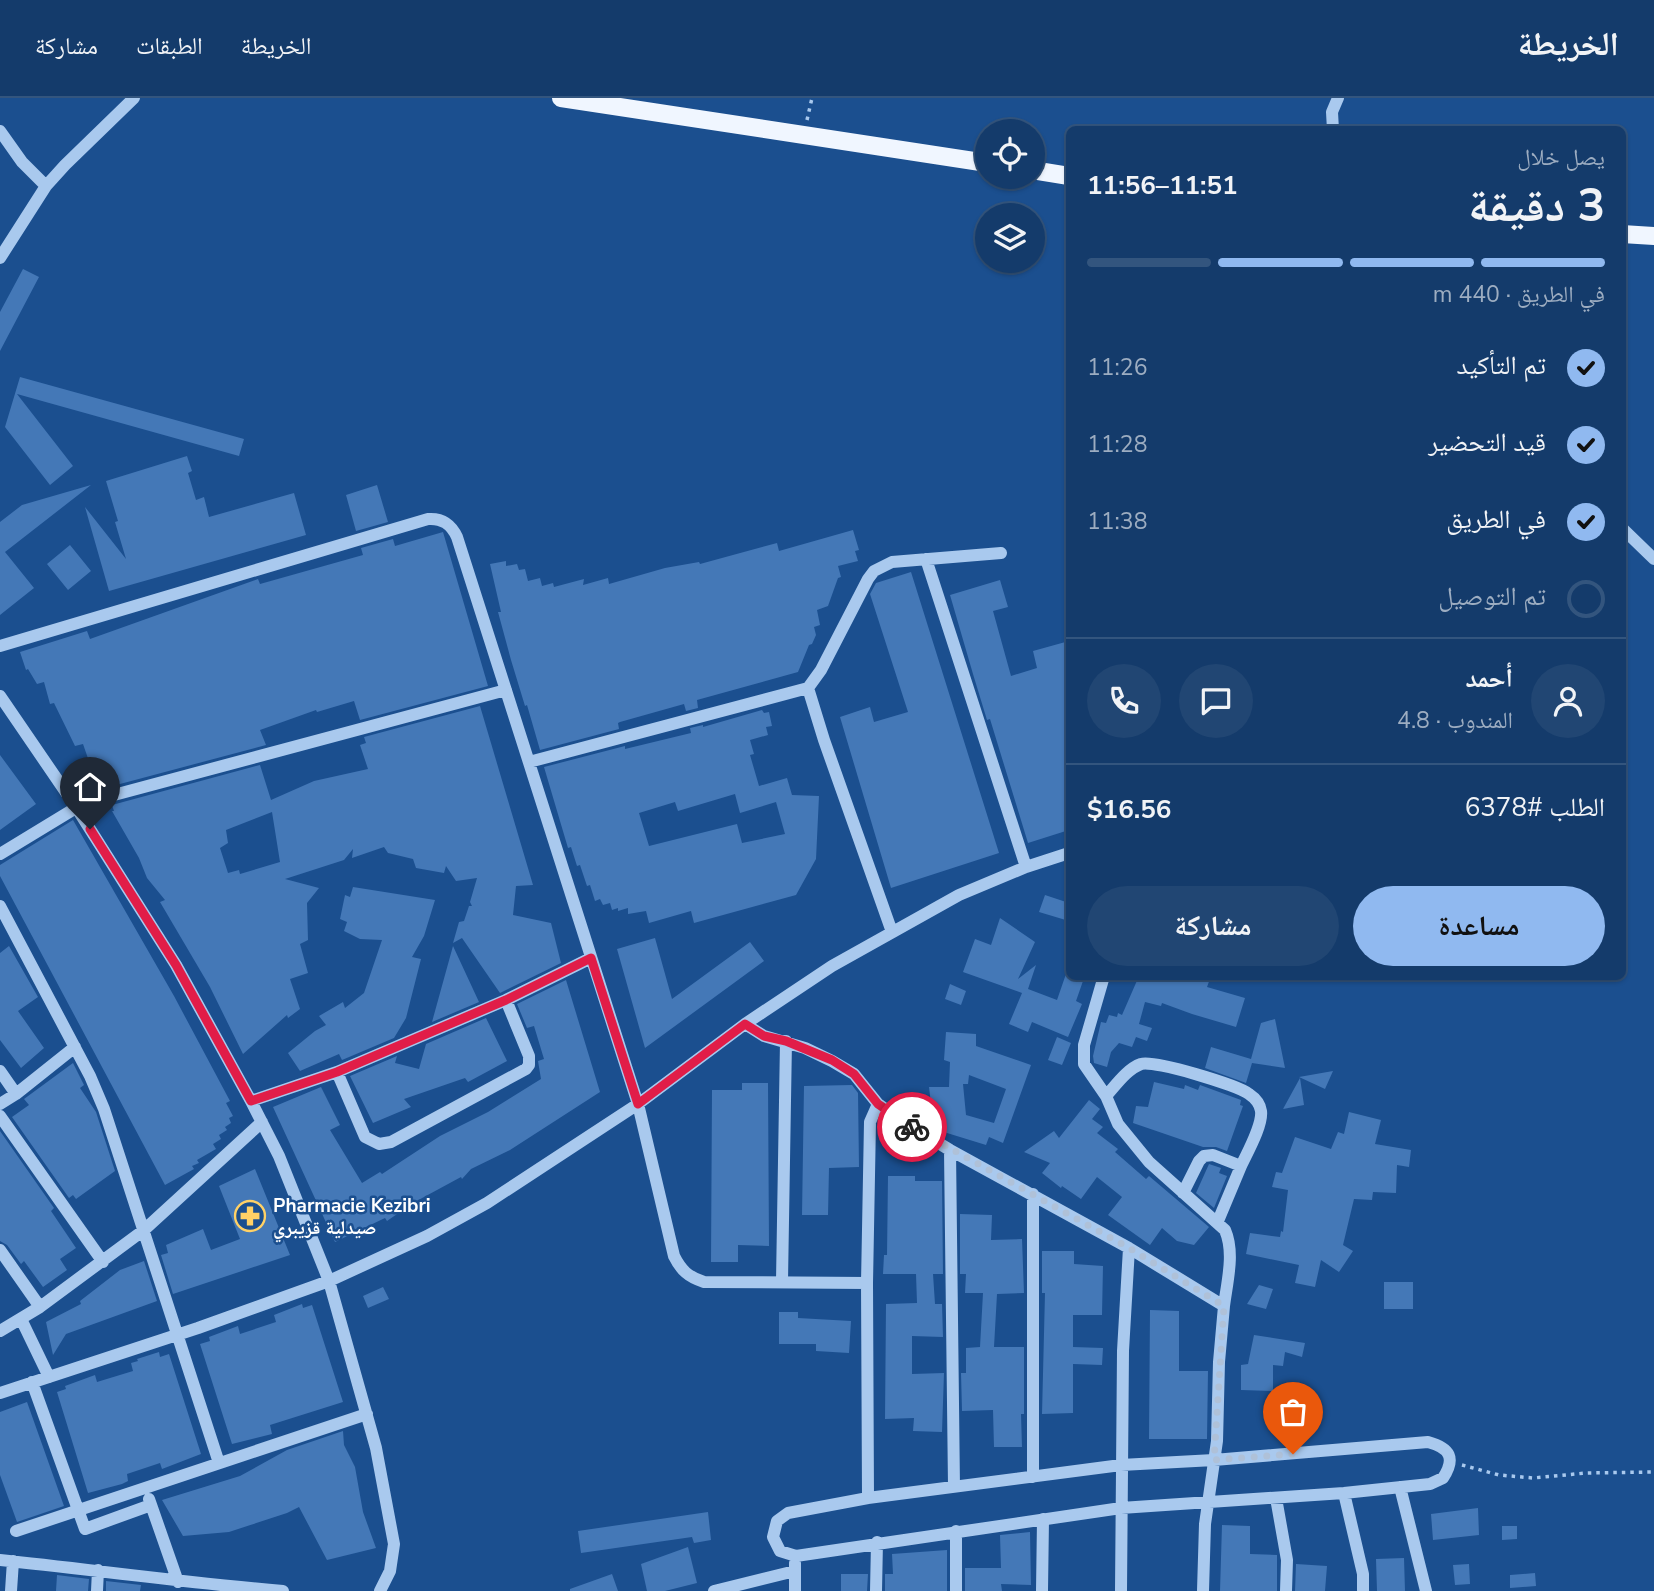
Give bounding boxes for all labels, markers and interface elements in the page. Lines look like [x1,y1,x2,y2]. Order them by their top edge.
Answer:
text: الخريطة [1518,22,1619,67]
text: مشاركة [35,30,98,62]
text: الطبقات [136,30,203,62]
text: الخريطة [241,30,311,62]
map controls [975,119,1045,273]
button: locate [975,119,1045,189]
text: يصل خلال [1517,142,1605,173]
text: 11:51–11:56 [1087,168,1238,203]
text: 3 دقيقة [1468,174,1605,237]
button: layers [975,203,1045,273]
text: في الطريق · 440 m [1433,279,1605,310]
text: تم التأكيد [1457,348,1546,383]
icon: check [1567,349,1605,387]
text: 11:26 [1087,352,1147,383]
text: قيد التحضير [1428,425,1546,460]
icon: check [1567,426,1605,464]
text: 11:28 [1087,429,1147,460]
text: في الطريق [1446,502,1546,537]
icon: check [1567,503,1605,541]
text: 11:38 [1087,506,1147,537]
text: تم التوصيل [1438,579,1546,614]
text: أحمد [1465,661,1513,696]
button: phone [1087,664,1161,738]
button: chat [1179,664,1253,738]
button: person [1531,664,1605,738]
text: المندوب · 4.8 [1397,705,1513,736]
pin [60,757,120,829]
icon: home [71,768,109,806]
text: الطلب #6378 [1465,790,1605,825]
text: $16.56 [1087,792,1171,827]
button: مشاركة [1087,886,1339,966]
button: مساعدة [1353,886,1605,966]
courier [877,1092,947,1162]
icon: bike [893,1108,931,1146]
place label: Pharmacie Kezibri صيدلية قزيبري [273,1193,431,1243]
pharmacy icon: Pharmacie Kezibri صيدلية قزيبري [233,1199,267,1233]
pin [1263,1382,1323,1454]
icon: bag [1274,1393,1312,1431]

